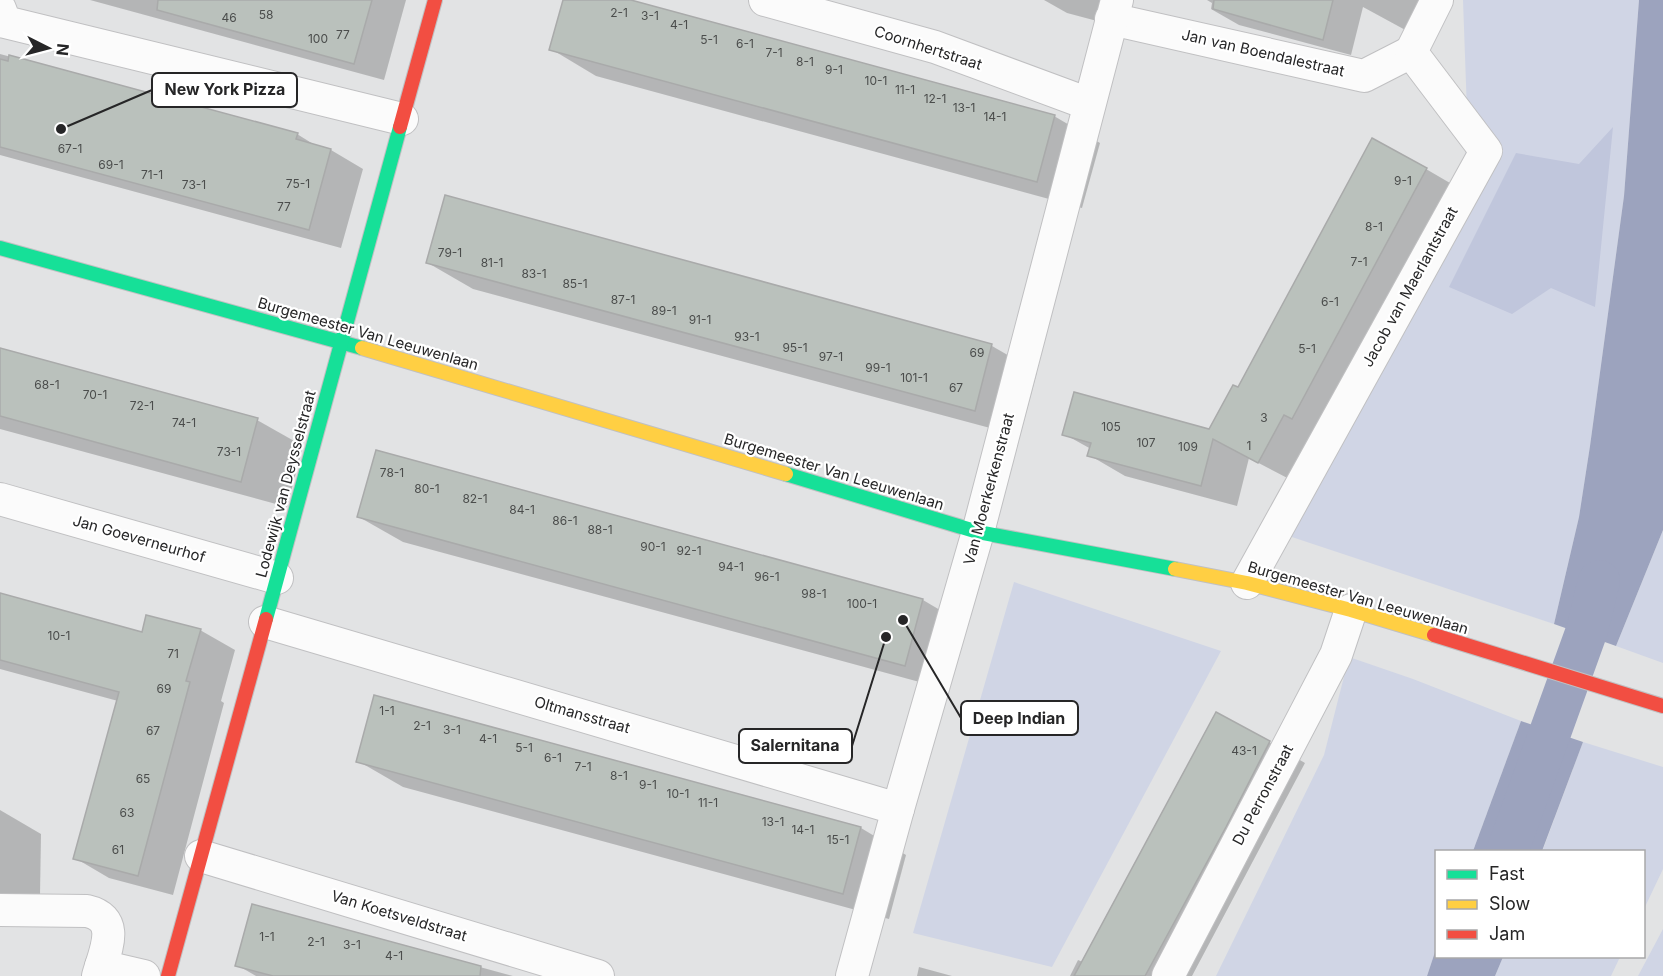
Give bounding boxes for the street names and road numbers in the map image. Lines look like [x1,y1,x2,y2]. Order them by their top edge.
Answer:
street label: Coornhertstraat [872,21,985,74]
street label: Jan van Boendalestraat [1180,25,1346,81]
street label: Jacob van Maerlantstraat [1358,203,1462,370]
street label: Burgemeester Van Leeuwenlaan [256,293,481,374]
street label: Lodewijk van Deysselstraat [251,388,320,580]
street label: Van Moerkerkenstraat [959,411,1018,567]
street label: Burgemeester Van Leeuwenlaan [722,429,946,514]
street label: Jan Goeverneurhof [71,510,208,567]
street label: Burgemeester Van Leeuwenlaan [1246,557,1471,638]
street label: Oltmansstraat [532,692,632,737]
street label: Du Perronstraat [1228,741,1297,848]
street label: Van Koetsveldstraat [329,886,469,945]

